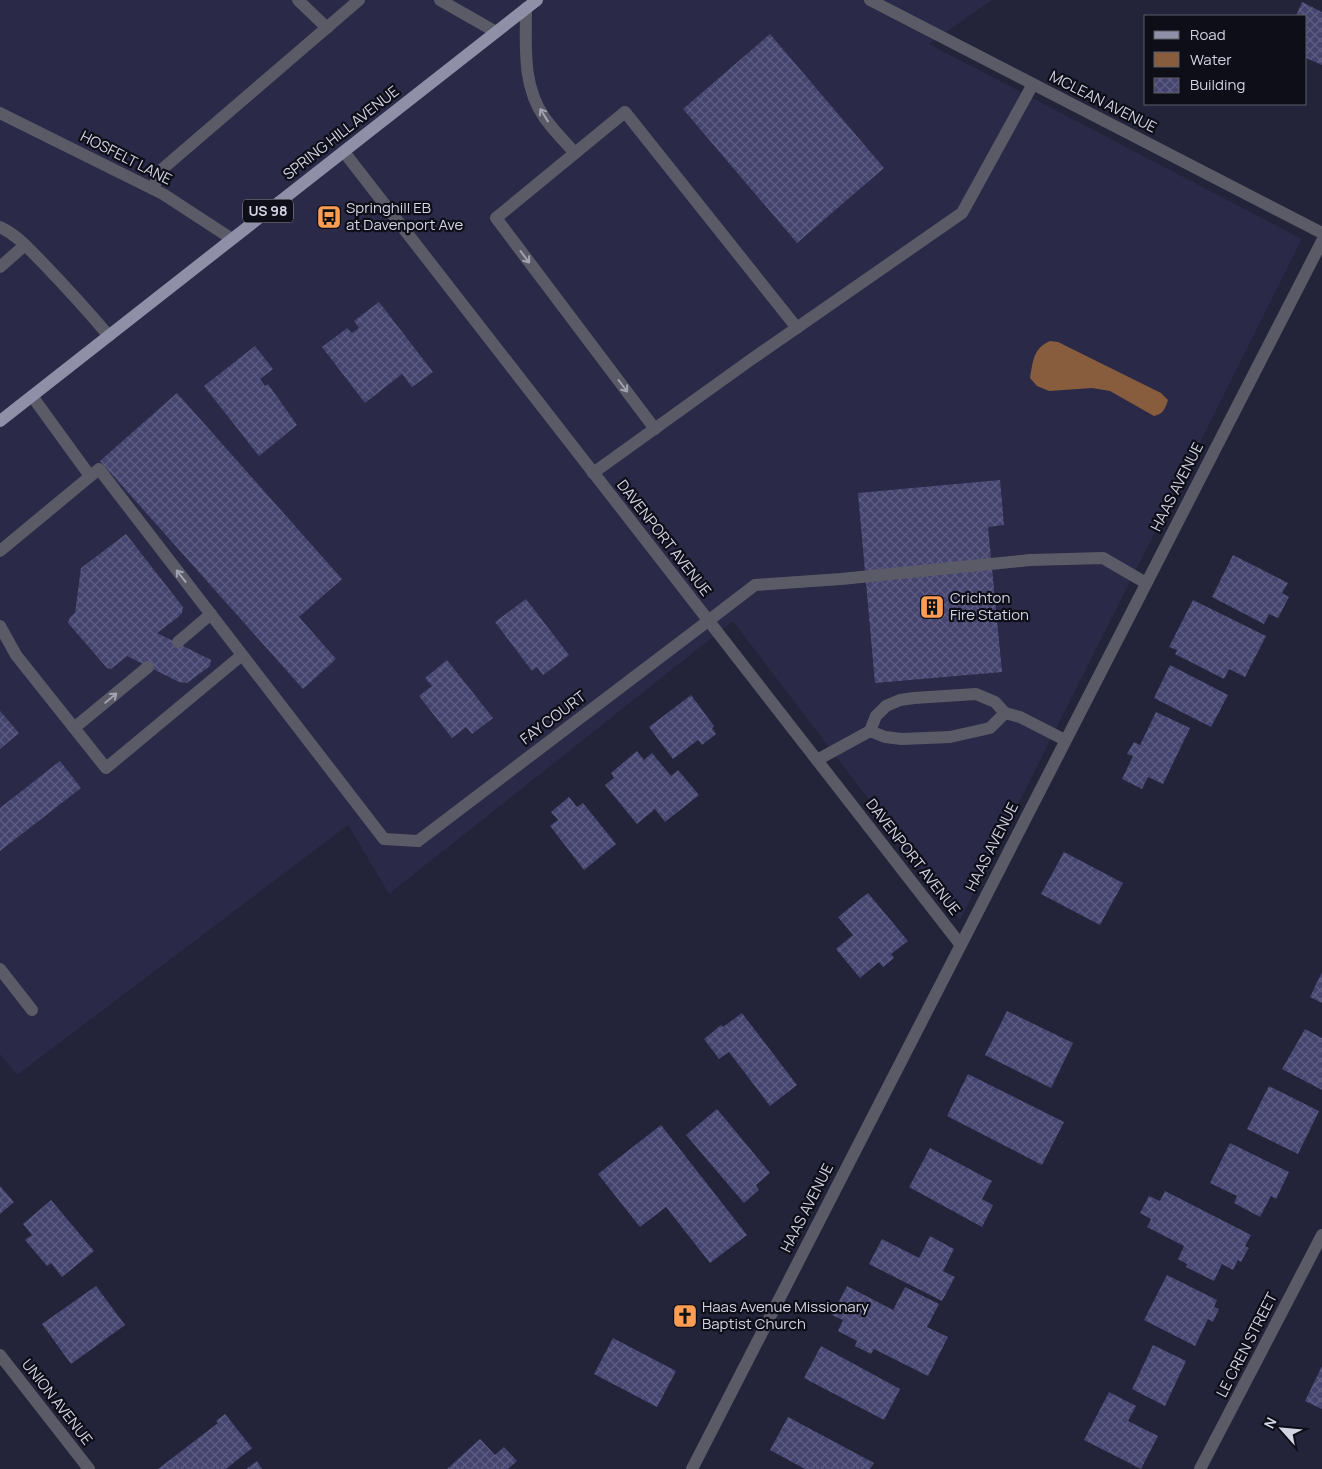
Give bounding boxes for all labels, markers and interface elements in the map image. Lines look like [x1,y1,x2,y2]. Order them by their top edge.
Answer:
legend [1144,15,1307,105]
text: Road [1190,24,1226,45]
text: Water [1190,49,1232,70]
street label: MCLEAN AVENUE [1046,65,1160,138]
text: Building [1190,74,1245,95]
street label: SPRING HILL AVENUE [278,81,403,185]
one-way arrow [538,109,548,123]
street label: HOSFELT LANE [77,125,176,190]
place label: Springhill EB at Davenport Ave [346,197,464,235]
road number: US 98 [243,200,293,222]
bus stop icon: Springhill EB at Davenport Ave [316,204,342,230]
one-way arrow [520,250,531,263]
one-way arrow [618,379,629,392]
street label: HAAS AVENUE [1145,439,1208,535]
street label: DAVENPORT AVENUE [612,475,716,600]
one-way arrow [176,569,186,583]
place label: Crichton Fire Station [950,587,1029,625]
building icon: Crichton Fire Station [919,594,945,620]
street label: FAY COURT [516,686,590,749]
one-way arrow [104,692,117,703]
street label: DAVENPORT AVENUE [861,794,965,919]
street label: HAAS AVENUE [960,799,1023,895]
street label: HAAS AVENUE [775,1160,838,1256]
street label: LE CREN STREET [1211,1289,1282,1401]
place label: Haas Avenue Missionary Baptist Church [702,1296,869,1334]
church icon: Haas Avenue Missionary Baptist Church [672,1303,698,1329]
street label: UNION AVENUE [17,1354,98,1449]
north arrow [1257,1404,1307,1454]
text: N [1259,1414,1281,1432]

